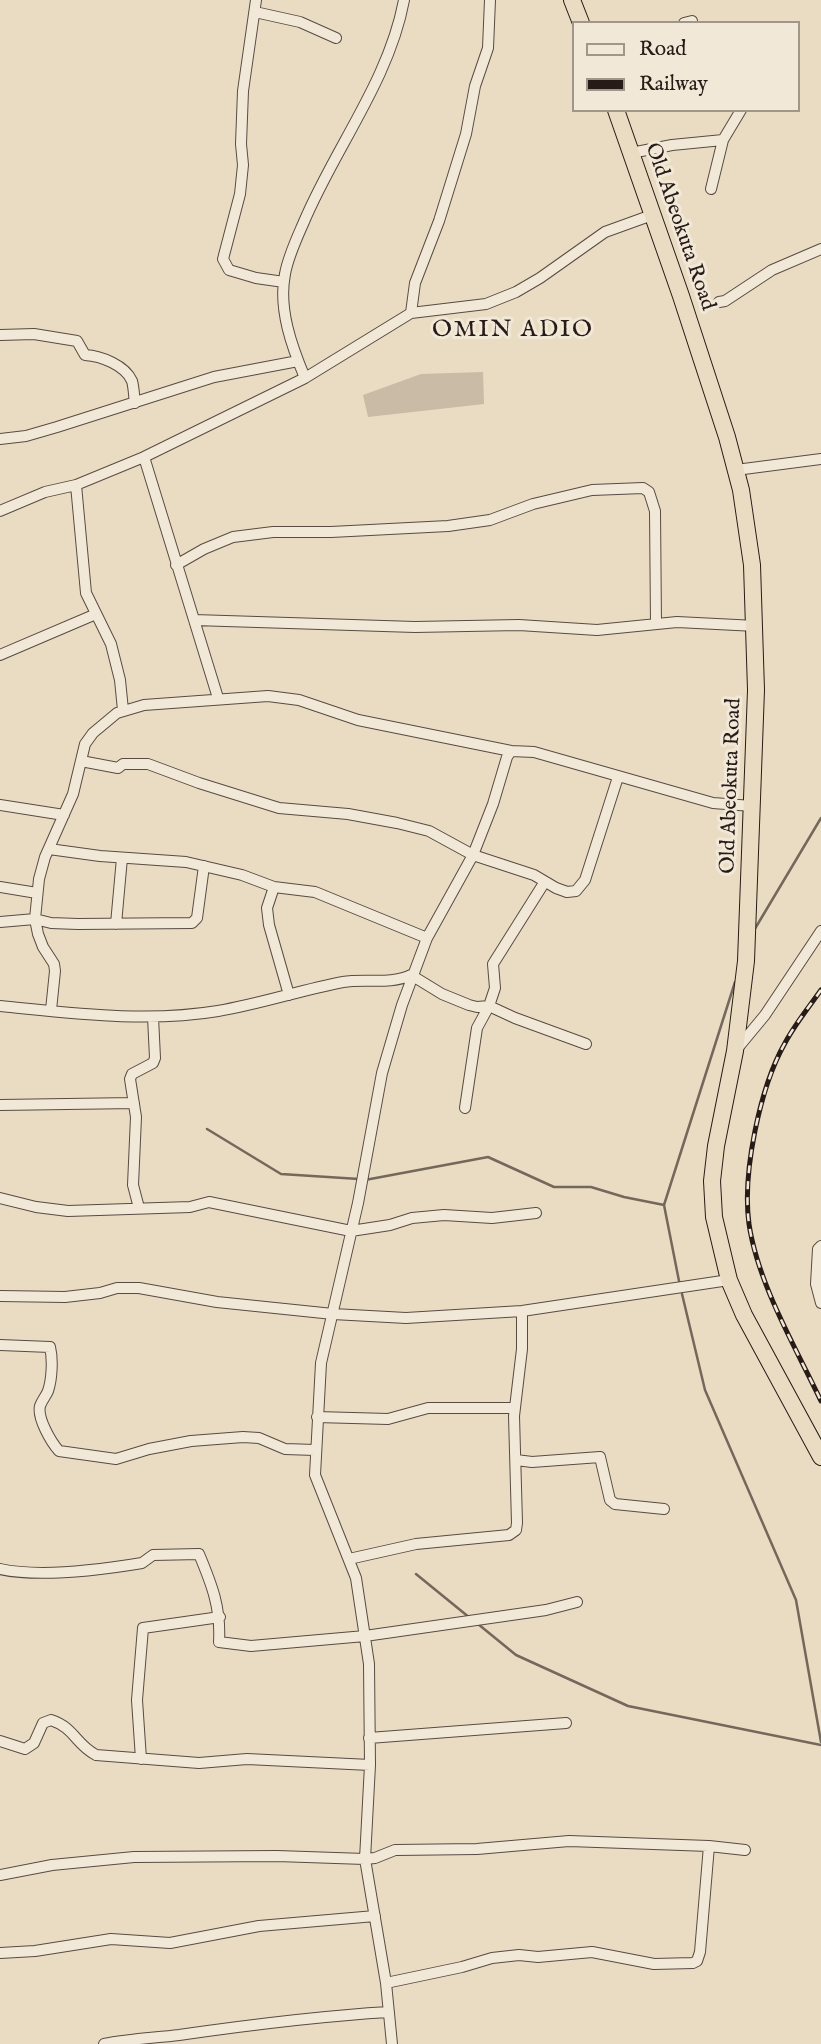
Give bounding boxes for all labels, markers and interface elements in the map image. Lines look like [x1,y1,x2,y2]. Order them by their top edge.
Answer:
legend [572,21,800,112]
text: Road [639,36,686,63]
text: Railway [639,71,708,98]
street label: Old Abeokuta Road [639,140,719,314]
district label: OMIN ADIO [433,317,593,345]
street label: Old Abeokuta Road [716,698,748,874]

